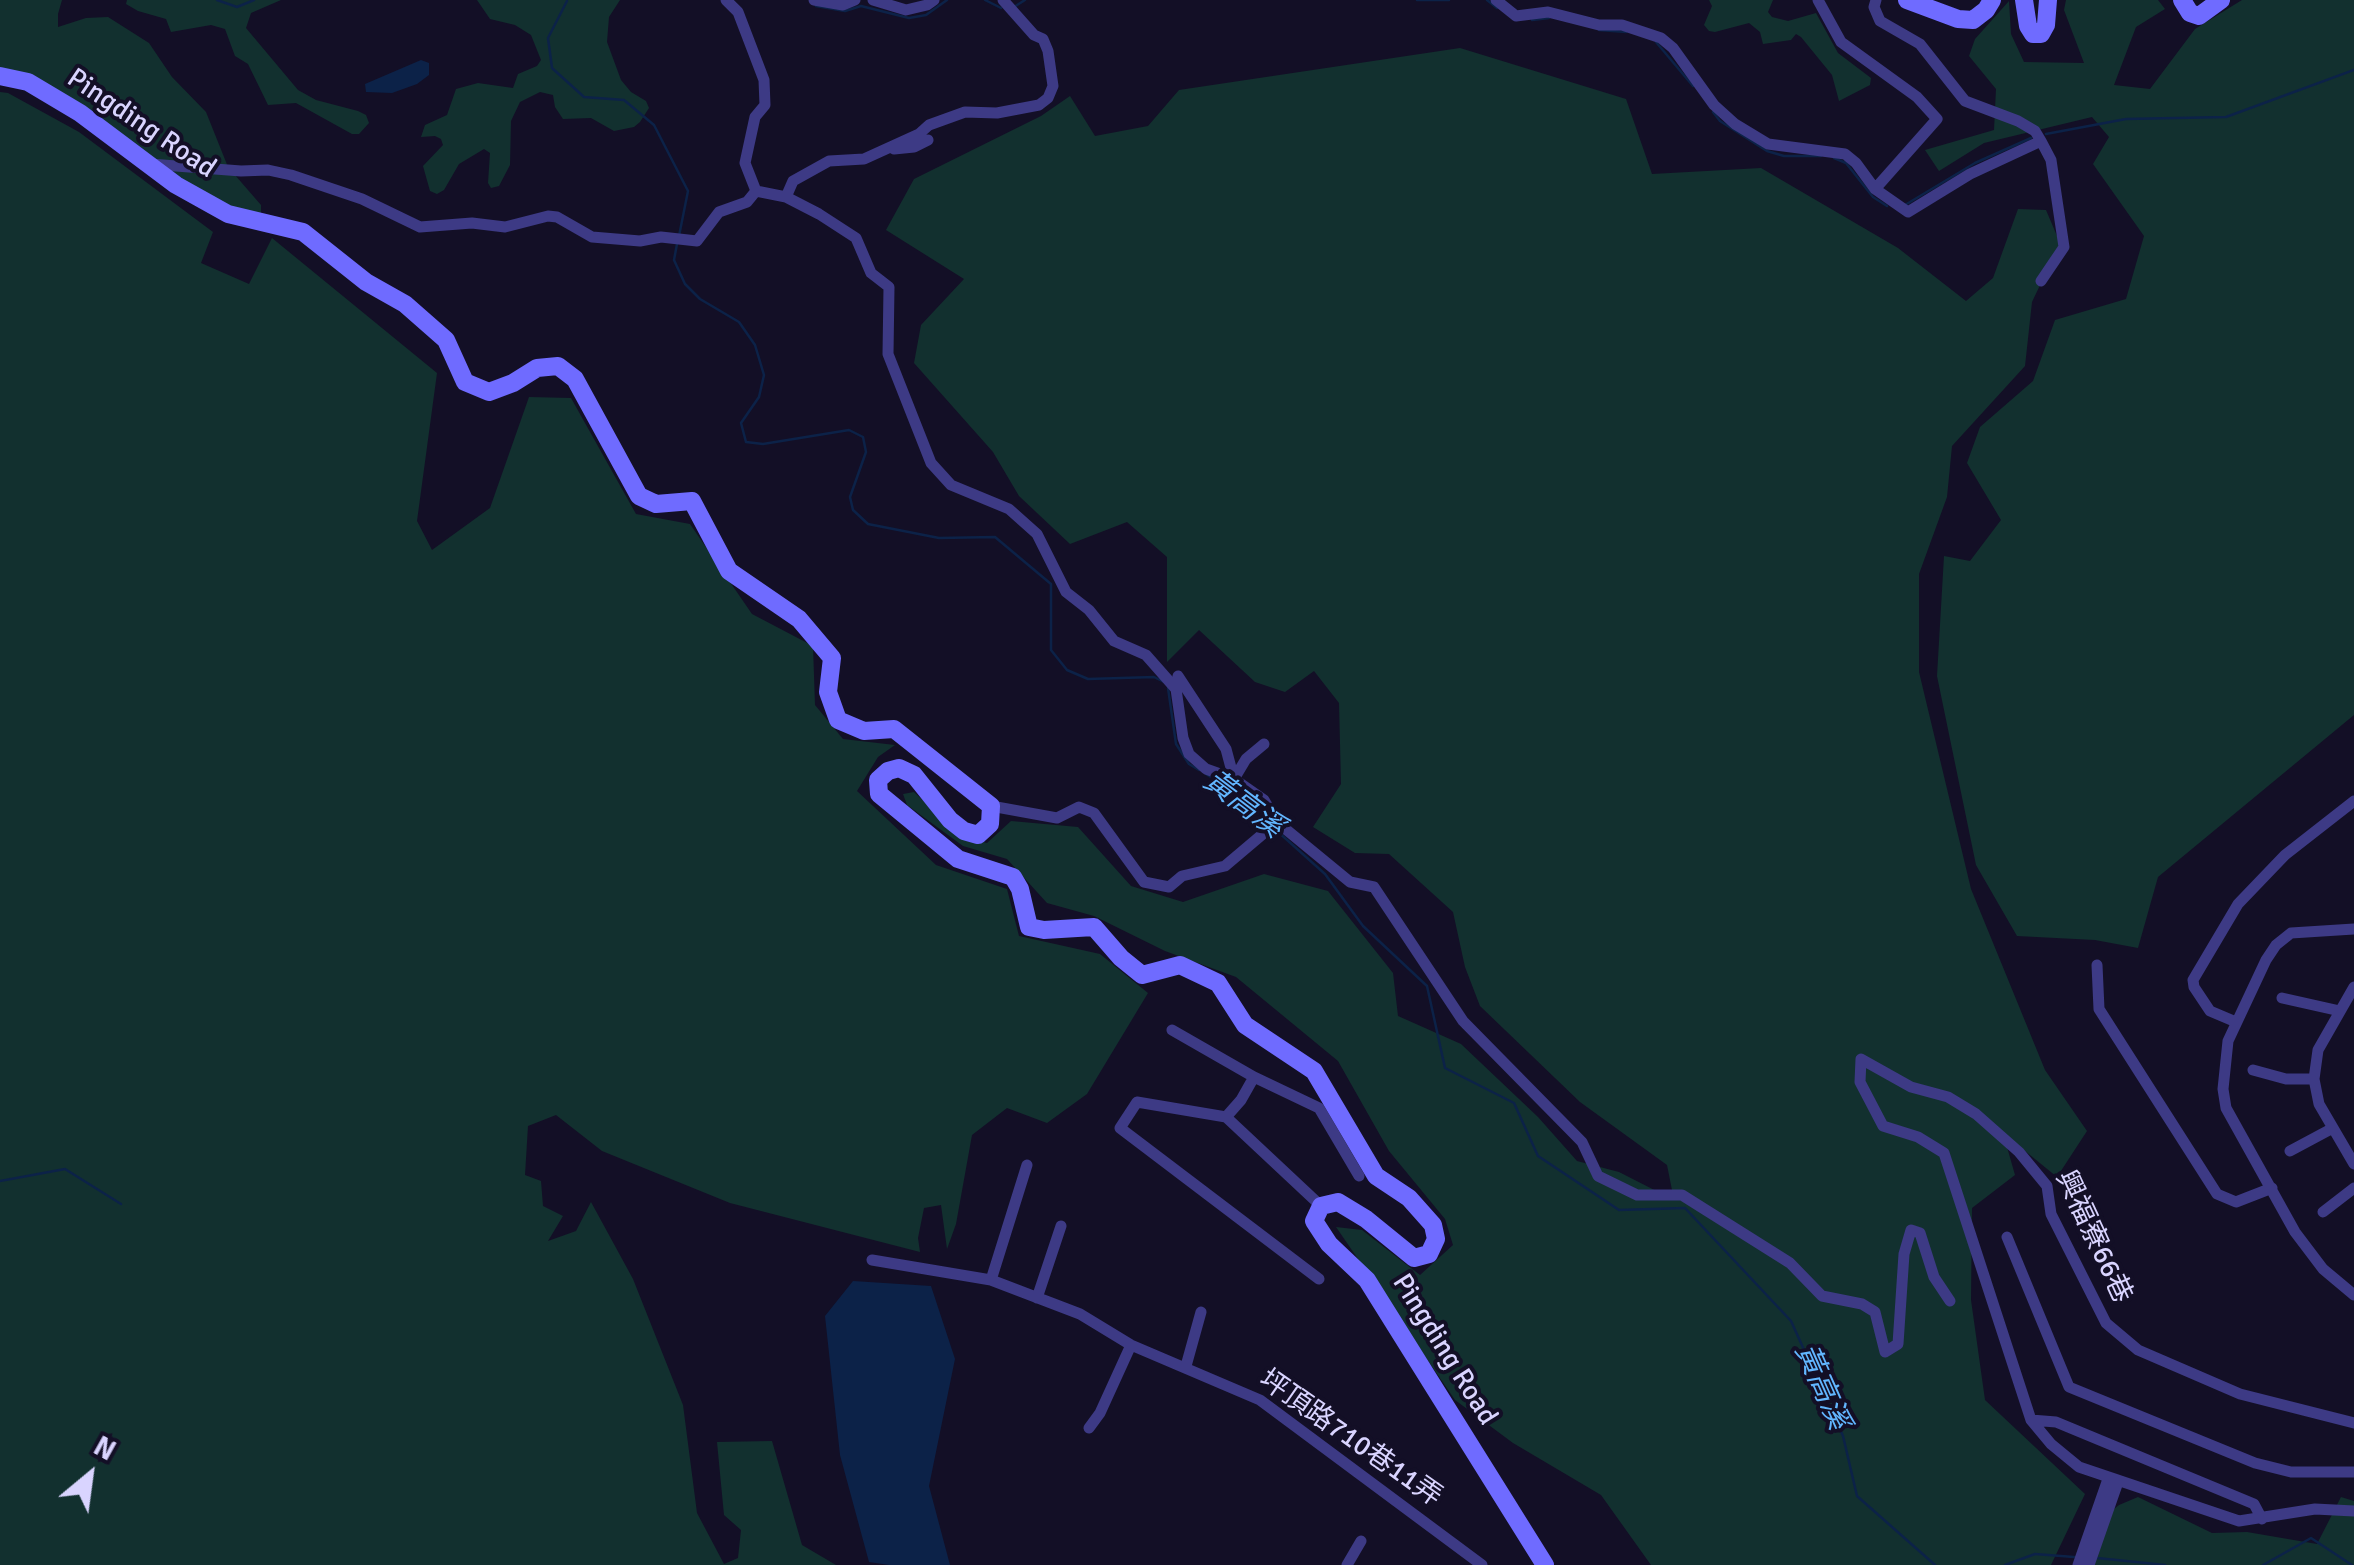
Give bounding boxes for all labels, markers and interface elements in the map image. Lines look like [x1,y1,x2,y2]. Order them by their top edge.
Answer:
street label: Pingding Road [60,62,222,186]
water label: 黃高溪 [1196,764,1290,846]
street label: 興福寮66巷 [2048,1165,2138,1309]
street label: Pingding Road [1384,1268,1504,1432]
water label: 黃高溪 [1786,1339,1856,1435]
street label: 坪頂路710巷11弄 [1252,1363,1448,1515]
north arrow [40,1425,140,1525]
text: N [88,1429,121,1468]

